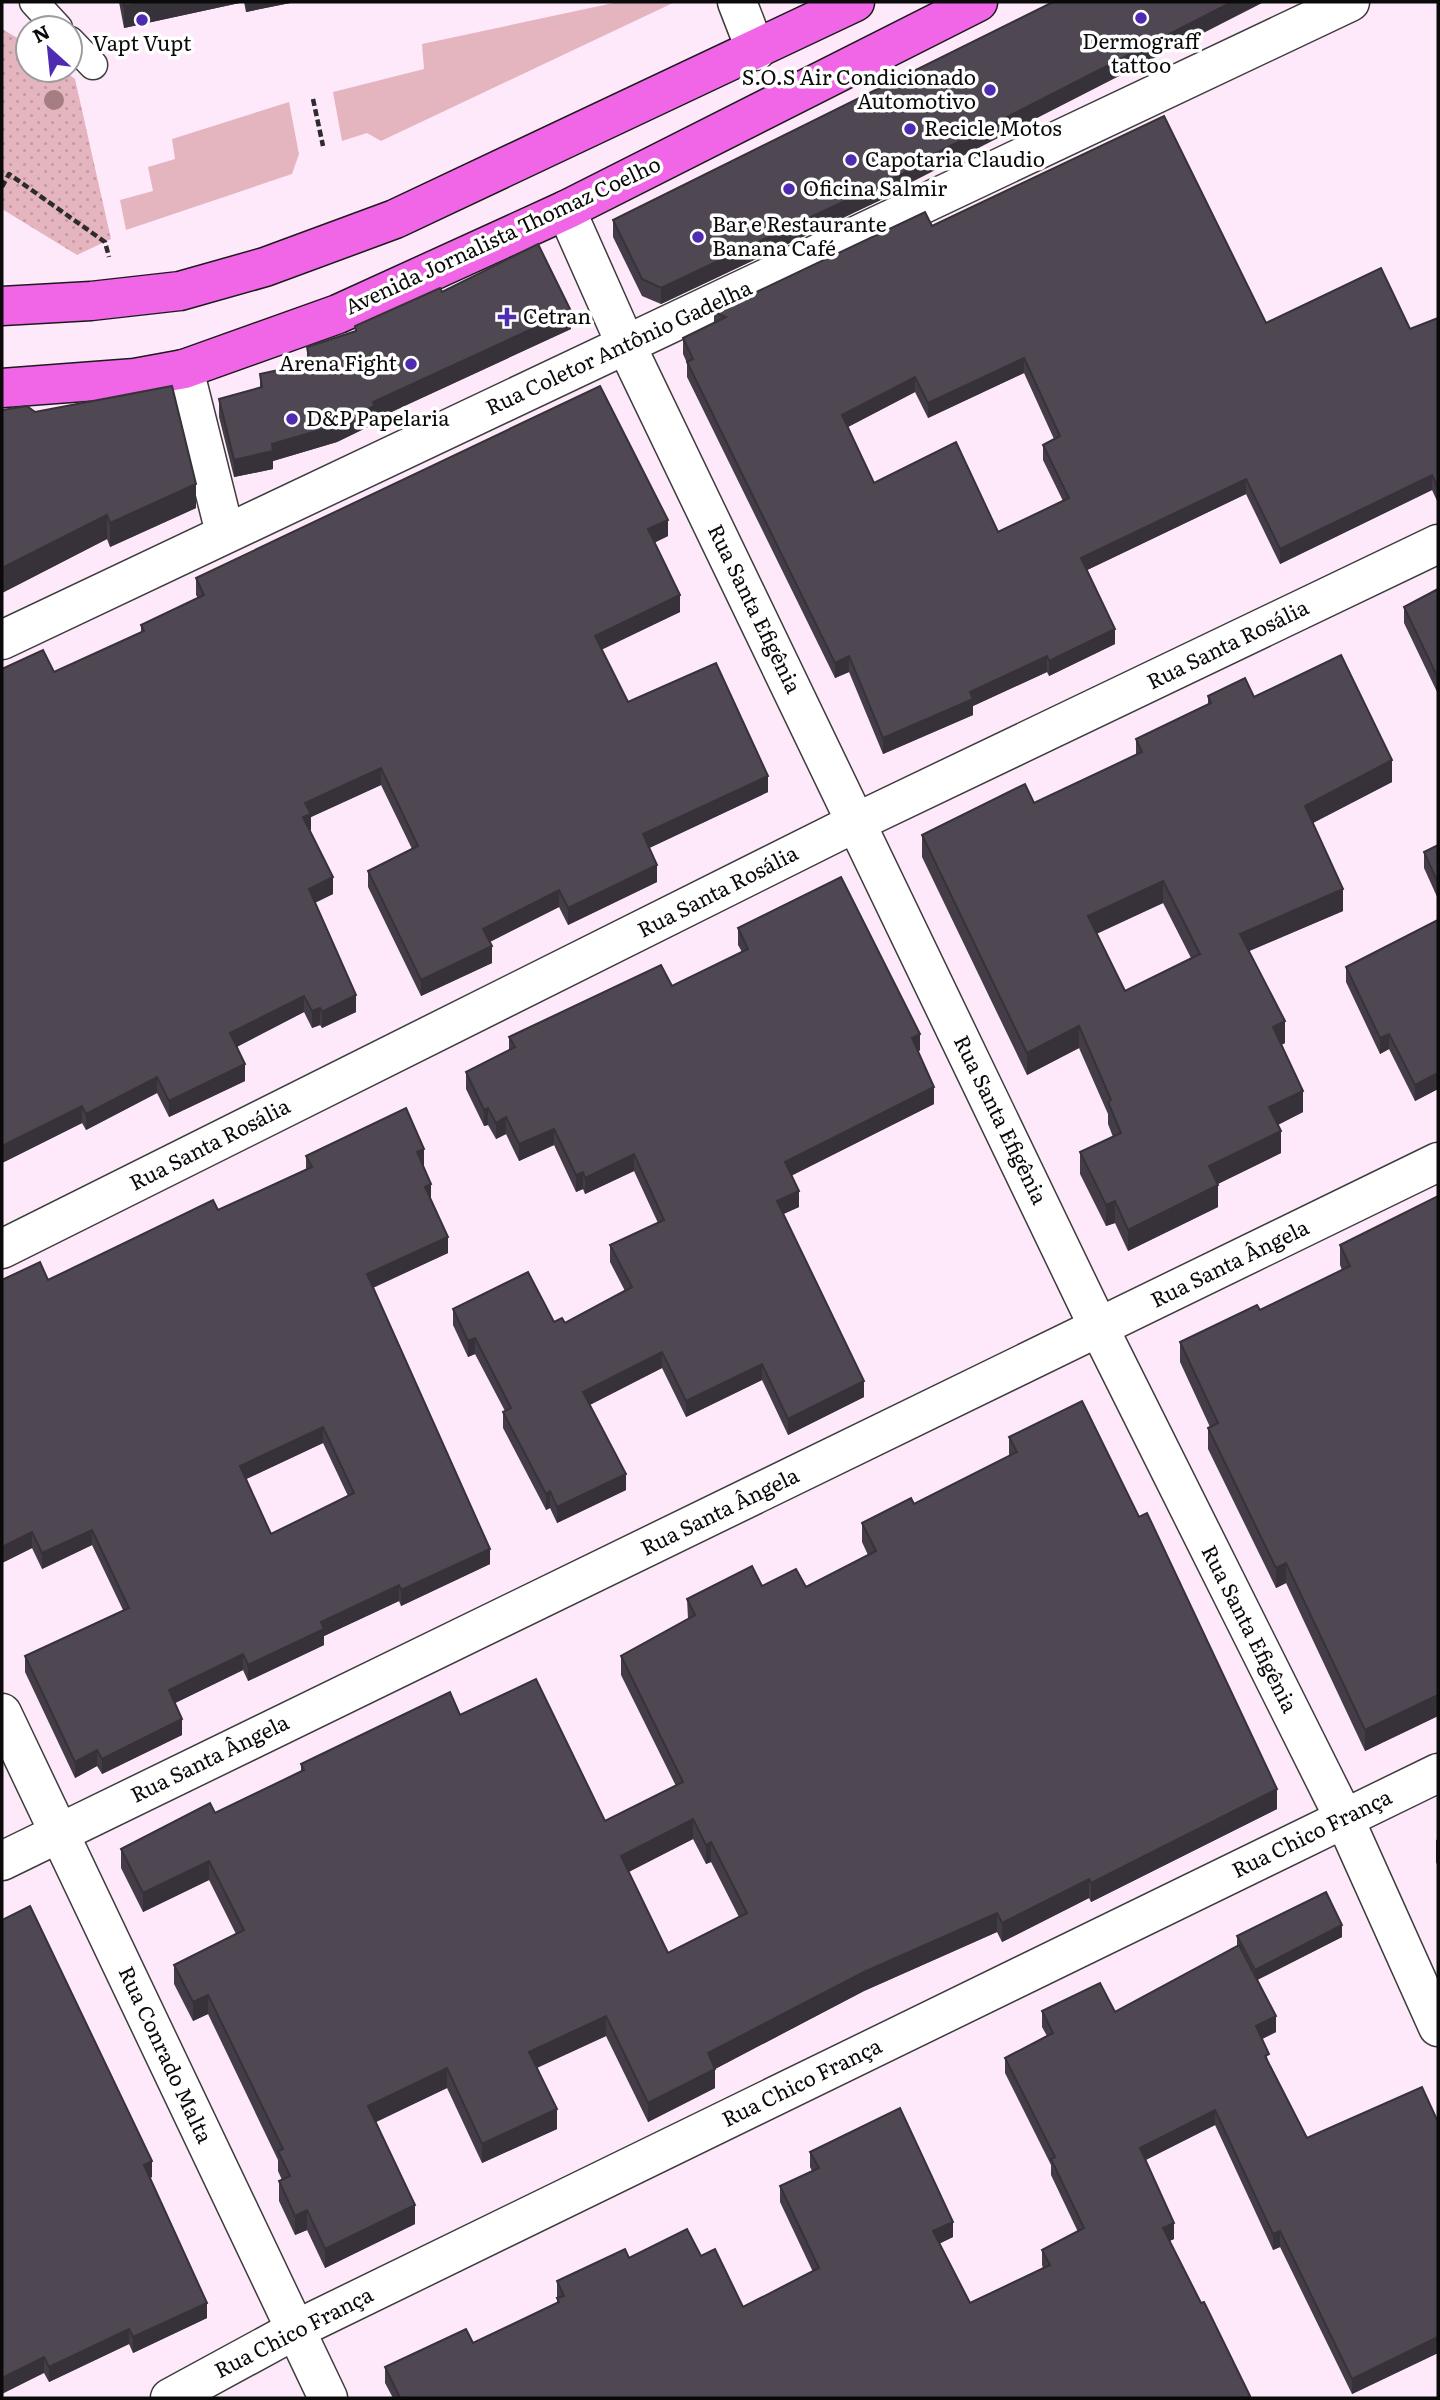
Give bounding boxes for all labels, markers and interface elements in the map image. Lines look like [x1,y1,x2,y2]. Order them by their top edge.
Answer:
marker: Dermograff tattoo [1133,10,1149,26]
marker: Vapt Vupt [134,12,150,28]
north arrow [14,14,84,84]
text: N [27,17,54,49]
place label: Dermograff tattoo [1082,24,1202,79]
place label: Vapt Vupt [93,26,192,57]
place label: S.O.S Air Condicionado Automotivo [742,60,976,115]
marker: S.O.S Air Condicionado Automotivo [982,82,998,98]
place label: Recicle Motos [924,111,1062,142]
marker: Recicle Motos [902,121,918,137]
place label: Capotaria Claudio [865,142,1045,173]
street label: Avenida Jornalista Thomaz Coelho [339,147,665,321]
marker: Capotaria Claudio [843,152,859,168]
place label: Oficina Salmir [803,171,947,202]
marker: Oficina Salmir [781,181,797,197]
place label: Bar e Restaurante Banana Café [712,207,887,262]
marker: Bar e Restaurante Banana Café [690,229,706,245]
street label: Rua Coletor Antônio Gadelha [480,270,757,421]
place label: Cetran [523,299,591,330]
marker: Cetran [497,307,517,327]
place label: Arena Fight [279,346,398,377]
marker: Arena Fight [403,356,419,372]
place label: D&P Papelaria [306,401,450,432]
marker: D&P Papelaria [284,411,300,427]
street label: Rua Santa Efigênia [702,518,811,698]
street label: Rua Santa Rosália [1141,590,1314,695]
street label: Rua Santa Rosália [631,836,803,944]
street label: Rua Santa Efigênia [948,1029,1057,1209]
street label: Rua Santa Rosália [123,1089,295,1197]
street label: Rua Santa Ângela [1144,1210,1314,1314]
street label: Rua Santa Ângela [634,1458,804,1562]
street label: Rua Santa Efigênia [1195,1539,1307,1718]
street label: Rua Santa Ângela [124,1705,294,1809]
street label: Rua Chico França [1226,1779,1397,1884]
street label: Rua Conrado Malta [113,1960,222,2148]
street label: Rua Chico França [716,2028,887,2133]
street label: Rua Chico França [208,2277,378,2384]

